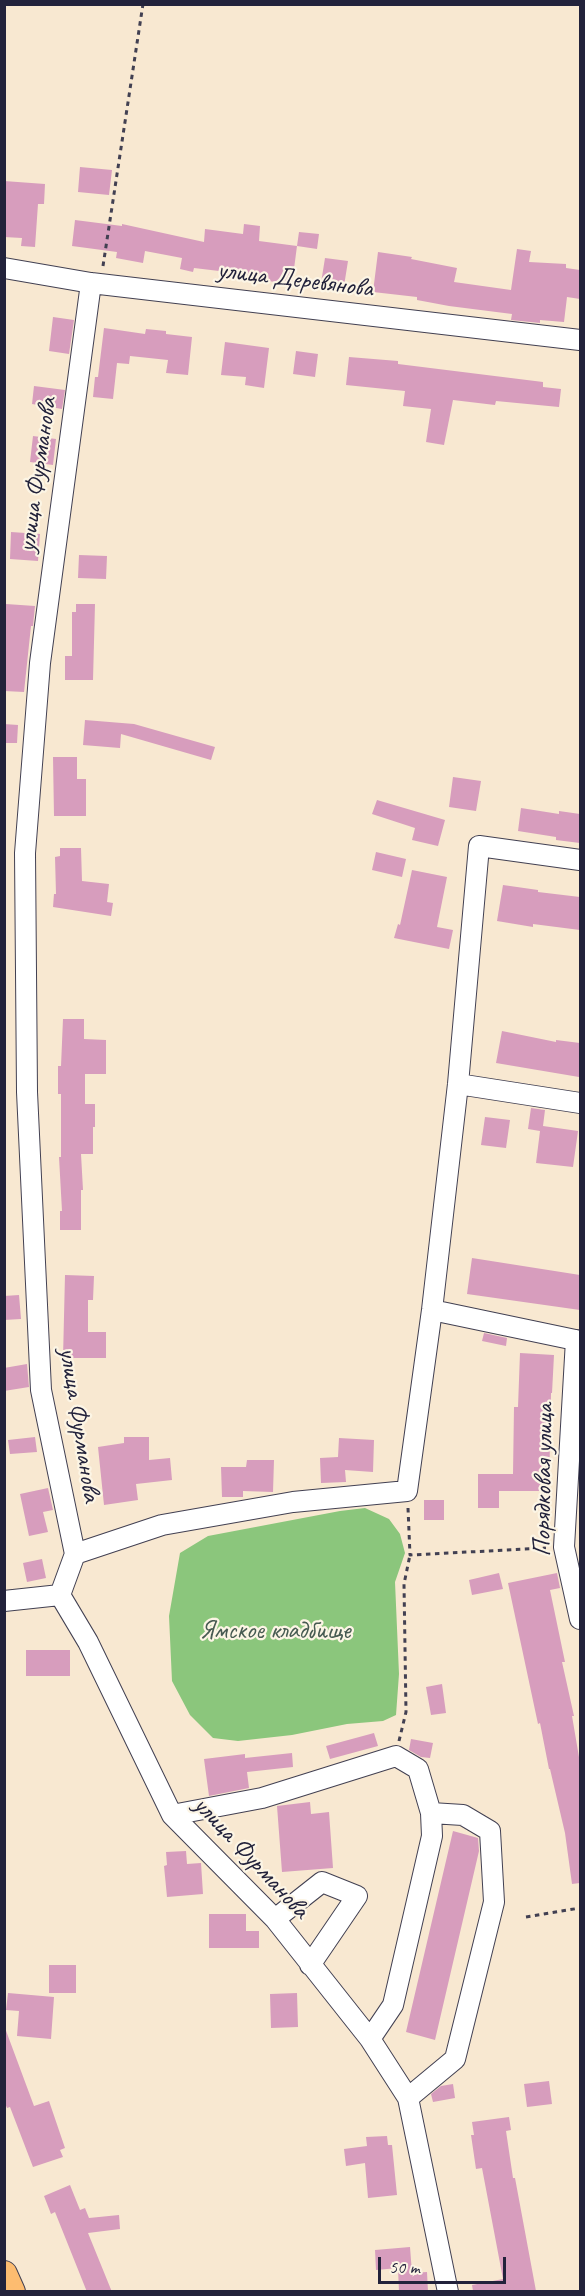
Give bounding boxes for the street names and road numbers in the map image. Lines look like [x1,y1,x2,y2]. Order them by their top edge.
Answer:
street label: улица Деревянова [215,255,375,305]
street label: улица Фурманова [12,396,64,554]
street label: улица Фурманова [51,1346,107,1504]
street label: Порядковая улица [527,1403,561,1557]
street label: улица Фурманова [186,1790,316,1926]

